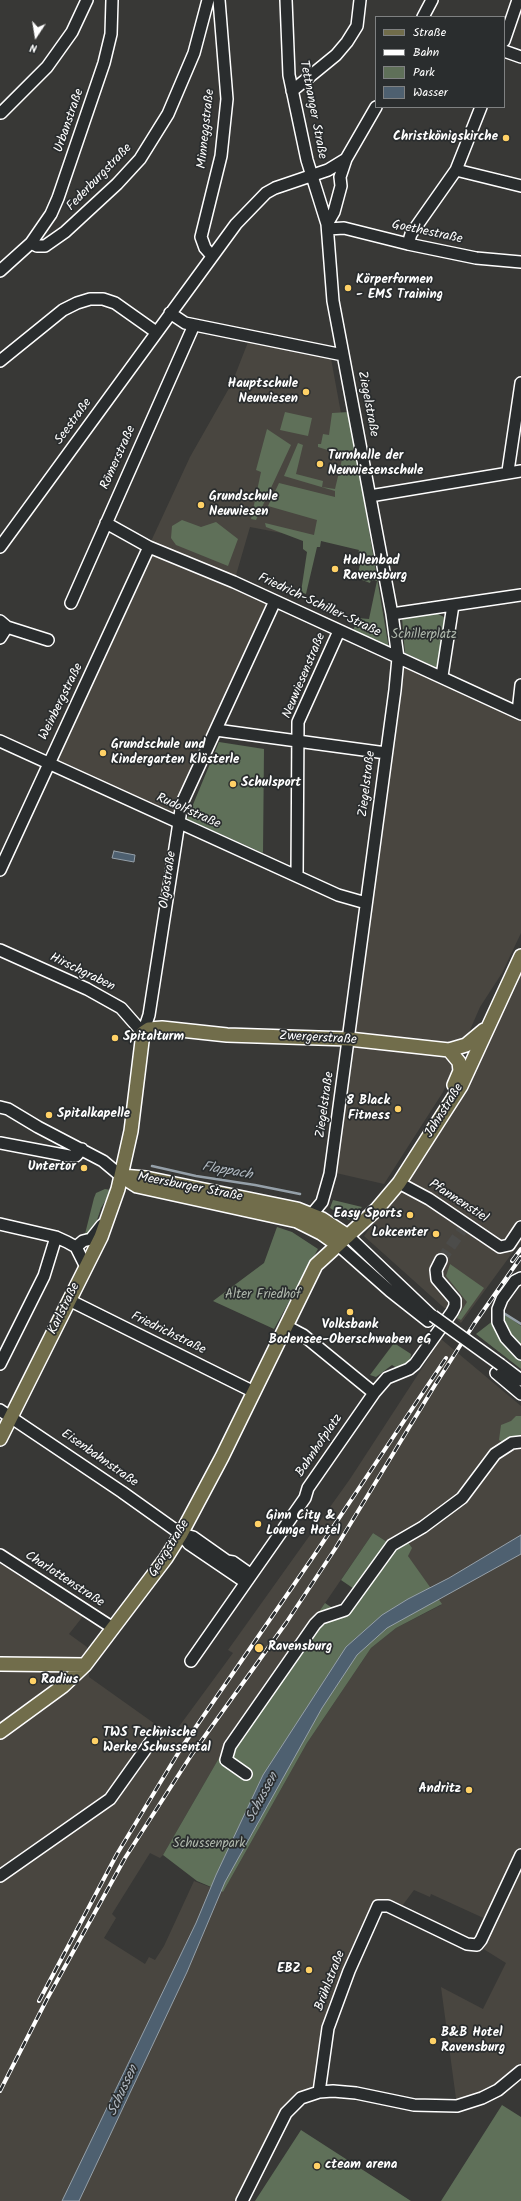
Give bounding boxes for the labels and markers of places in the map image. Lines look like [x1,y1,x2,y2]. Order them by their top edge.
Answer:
place label: Christkönigskirche [393,130,498,146]
marker: Christkönigskirche [501,133,511,143]
place label: Körperformen - EMS Training [356,273,443,304]
marker: Körperformen - EMS Training [343,283,353,293]
place label: Hauptschule Neuwiesen [228,377,298,408]
marker: Hauptschule Neuwiesen [301,387,311,397]
place label: Turnhalle der Neuwiesenschule [328,449,423,480]
marker: Turnhalle der Neuwiesenschule [315,459,325,469]
place label: Grundschule Neuwiesen [209,490,278,521]
marker: Grundschule Neuwiesen [196,500,206,510]
place label: Hallenbad Ravensburg [343,554,407,585]
marker: Hallenbad Ravensburg [330,564,340,574]
place label: Grundschule und Kindergarten Klösterle [111,738,239,769]
marker: Grundschule und Kindergarten Klösterle [98,748,108,758]
place label: Schulsport [241,776,301,792]
marker: Schulsport [228,779,238,789]
place label: Spitalturm [123,1030,184,1046]
marker: Spitalturm [110,1033,120,1043]
place label: 8 Black Fitness [346,1094,390,1125]
marker: 8 Black Fitness [393,1104,403,1114]
place label: Spitalkapelle [57,1107,130,1123]
marker: Spitalkapelle [44,1110,54,1120]
place label: Untertor [28,1160,76,1176]
marker: Untertor [79,1163,89,1173]
place label: Easy Sports [334,1207,402,1223]
marker: Easy Sports [405,1210,415,1220]
place label: Lokcenter [372,1226,428,1242]
marker: Lokcenter [431,1229,441,1239]
marker: Volksbank Bodensee-Oberschwaben eG [345,1307,355,1317]
place label: Volksbank Bodensee-Oberschwaben eG [269,1318,431,1349]
place label: Ginn City & Lounge Hotel [266,1509,340,1540]
marker: Ginn City & Lounge Hotel [253,1519,263,1529]
place label: Ravensburg [268,1640,332,1656]
marker: Ravensburg [253,1642,265,1654]
place label: Radius [41,1673,78,1689]
marker: Radius [28,1676,38,1686]
place label: TWS Technische Werke Schussental [103,1726,211,1757]
marker: TWS Technische Werke Schussental [90,1736,100,1746]
place label: Andritz [418,1782,461,1798]
marker: Andritz [464,1785,474,1795]
place label: EBZ [277,1962,301,1978]
marker: EBZ [304,1965,314,1975]
place label: B&B Hotel Ravensburg [441,2026,505,2057]
marker: B&B Hotel Ravensburg [428,2036,438,2046]
place label: cteam arena [325,2158,397,2174]
marker: cteam arena [312,2161,322,2171]

